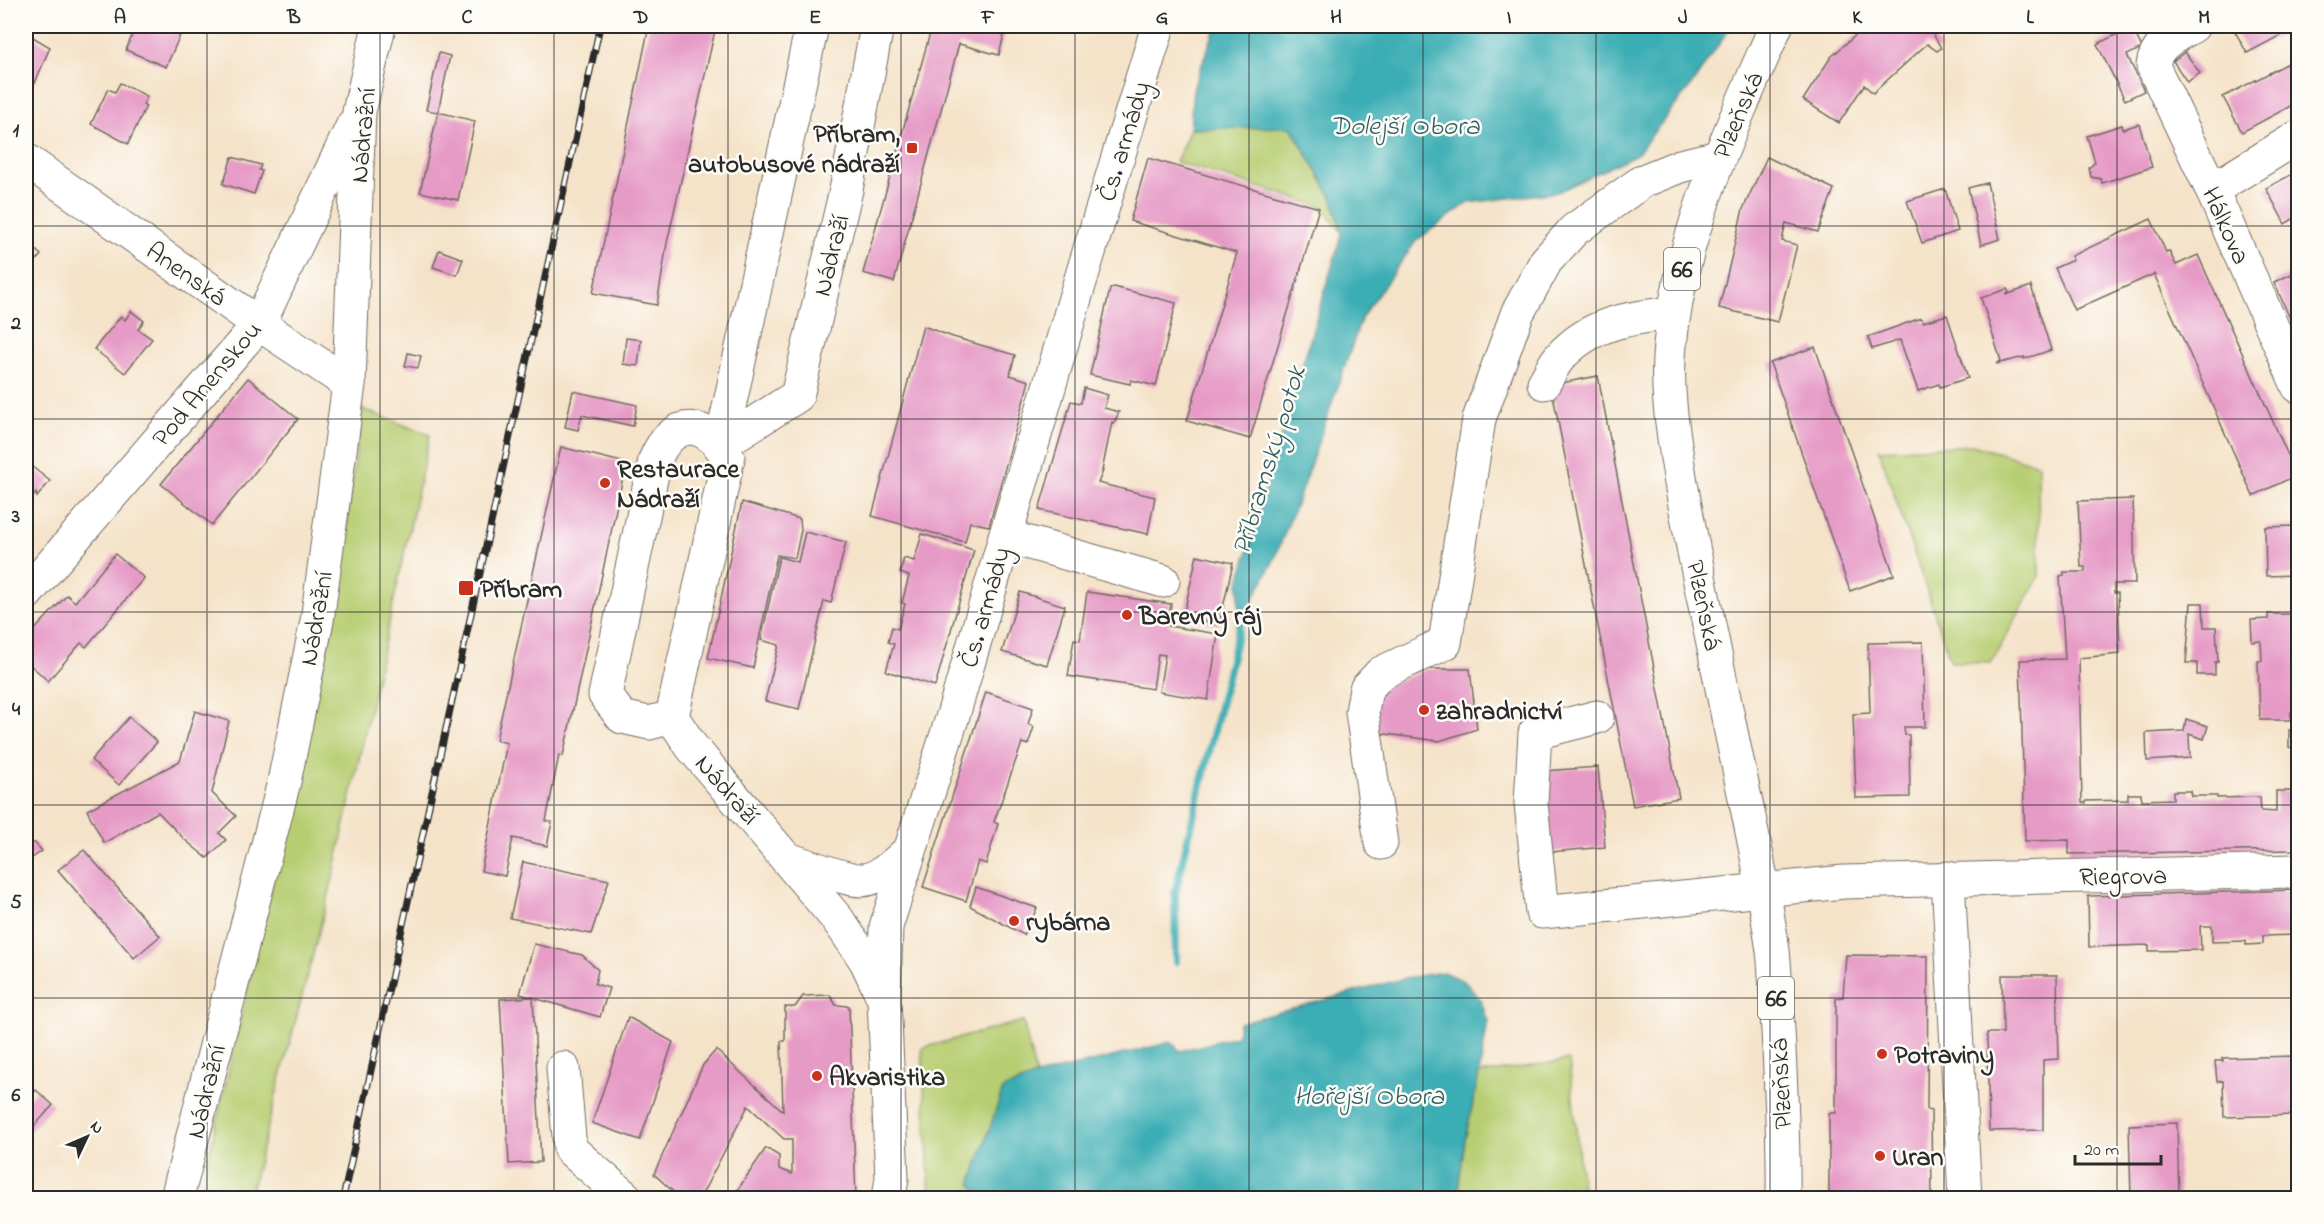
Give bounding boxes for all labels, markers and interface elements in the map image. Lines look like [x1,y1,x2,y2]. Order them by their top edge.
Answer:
text: A [114,4,126,33]
text: B [286,4,301,33]
text: C [462,4,473,33]
text: D [633,4,648,33]
text: E [809,4,821,33]
text: F [981,4,995,33]
text: G [1156,4,1169,33]
text: H [1330,4,1342,33]
text: I [1507,4,1512,33]
text: J [1678,4,1688,33]
text: K [1852,4,1863,33]
text: L [2026,4,2034,33]
text: M [2198,4,2210,33]
street label: Plzeňská [1704,67,1775,165]
street label: Čs. armády [1090,77,1162,207]
street label: Nádražní [342,86,388,185]
water label: Dolejší Obora [1330,108,1480,147]
text: 1 [13,117,20,146]
place label: Příbram, autobusové nádraží [688,117,901,185]
marker: Příbram, autobusové nádraží [905,141,919,155]
street label: Hálkova [2190,181,2258,271]
street label: Nádraží [804,211,861,301]
street label: Anenská [137,234,233,317]
road number: 66 [1664,248,1700,290]
text: 2 [10,310,21,339]
street label: Pod Anenskou [144,314,272,456]
water label: Příbramský potok [1223,360,1318,560]
place label: Restaurace Nádraží [617,452,740,520]
marker: Restaurace Nádraží [598,476,612,490]
text: 3 [11,503,20,532]
street label: Čs. armády [952,543,1022,673]
street label: Plzeňská [1674,557,1730,654]
street label: Nádražní [291,568,345,669]
place label: Příbram [480,572,562,610]
marker: Příbram [457,579,475,597]
place label: Barevný ráj [1138,599,1262,637]
marker: Barevný ráj [1120,608,1134,622]
place label: zahradnictví [1436,694,1563,732]
text: 4 [12,696,21,725]
marker: zahradnictví [1417,703,1431,717]
street label: Nádraží [684,747,767,835]
street label: Riegrova [2079,858,2167,898]
text: 5 [10,889,22,918]
place label: rybárna [1026,905,1110,943]
marker: rybárna [1007,914,1021,928]
road number: 66 [1758,977,1794,1019]
street label: Plzeňská [1762,1037,1804,1130]
place label: Potraviny [1894,1038,1994,1076]
street label: Nádražní [178,1041,238,1143]
marker: Potraviny [1875,1047,1889,1061]
place label: Akvaristika [829,1060,945,1098]
marker: Akvaristika [810,1069,824,1083]
water label: Hořejší Obora [1294,1078,1444,1117]
text: 6 [12,1082,21,1111]
north arrow [57,1107,117,1167]
text: N [84,1116,109,1140]
scale bar [2075,1128,2160,1166]
text: 20 m [2084,1138,2119,1164]
place label: Uran [1892,1140,1944,1178]
marker: Uran [1873,1149,1887,1163]

